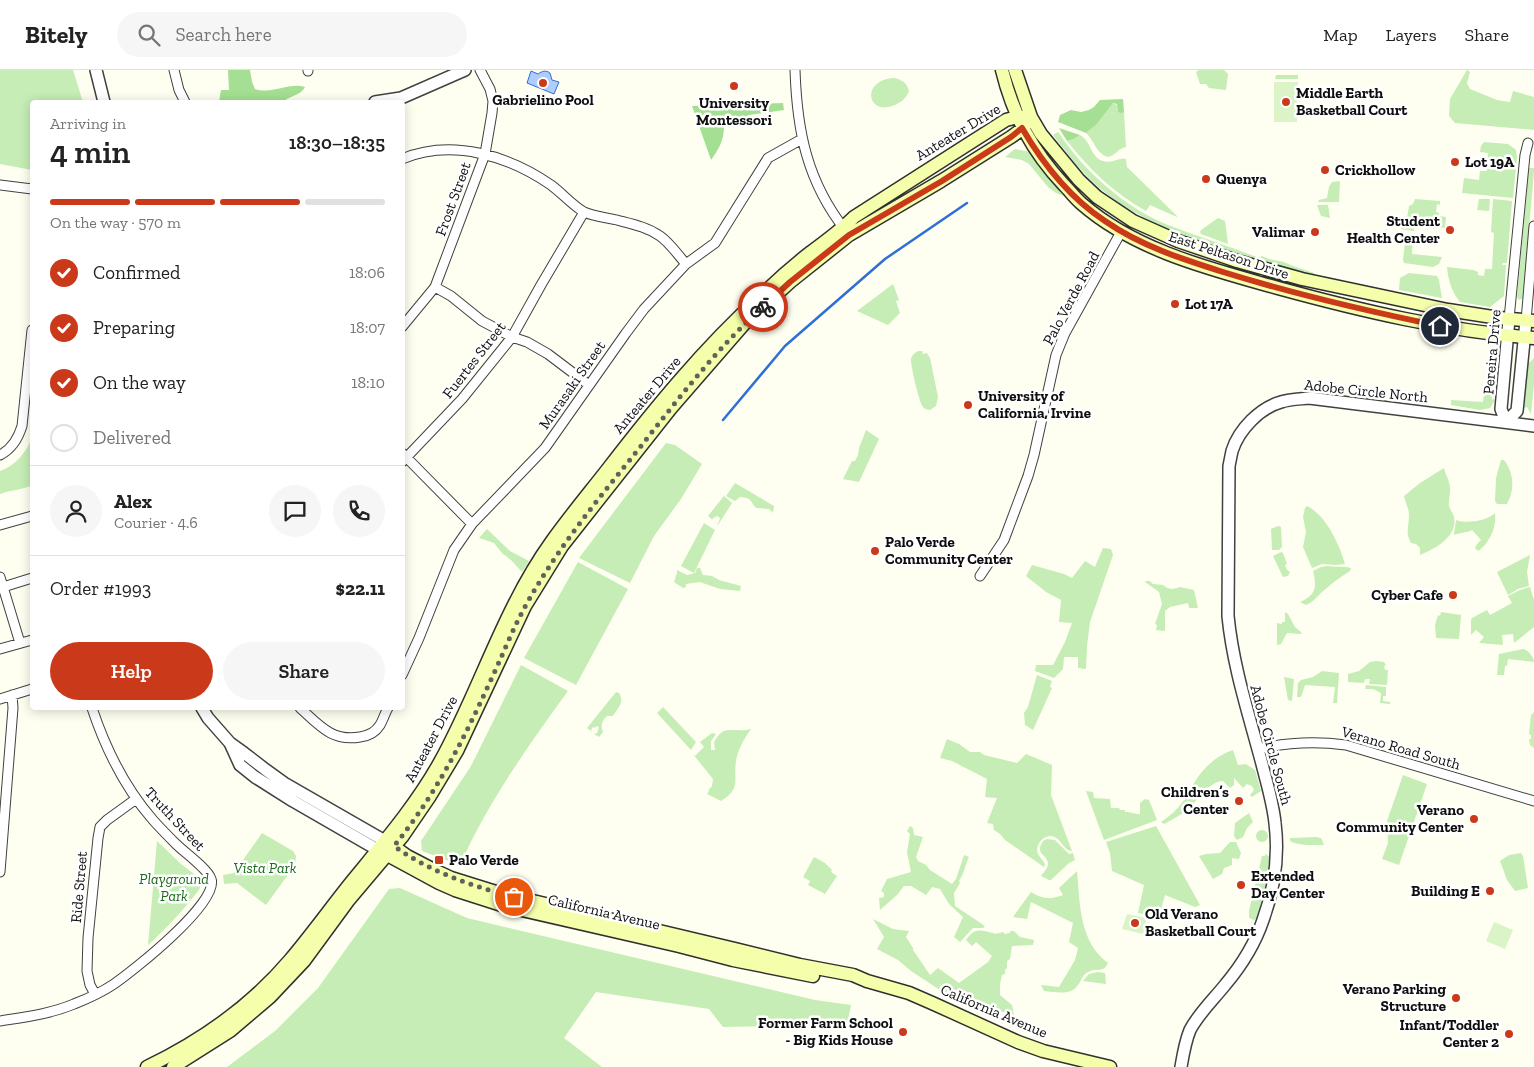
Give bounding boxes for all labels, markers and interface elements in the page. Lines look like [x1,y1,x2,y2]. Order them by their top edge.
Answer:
search box [117,12,467,57]
text: Bitely [25,20,87,49]
icon: search [135,21,163,49]
text: Search here [175,23,272,46]
text: Map [1323,24,1358,46]
text: Layers [1386,24,1437,46]
text: Share [1465,24,1509,46]
marker: Gabrielino Pool [537,77,549,89]
marker: University Montessori [728,80,740,92]
place label: Middle Earth Basketball Court [1296,84,1408,119]
place label: Gabrielino Pool [492,91,594,109]
place label: University Montessori [696,94,772,129]
marker: Middle Earth Basketball Court [1280,96,1292,108]
street label: Anteater Drive [912,100,1004,164]
text: Arriving in [50,114,126,133]
text: 18:30–18:35 [289,131,385,154]
text: 4 min [50,133,130,171]
place label: Lot 19A [1465,153,1515,171]
marker: Lot 19A [1449,156,1461,168]
street label: Frost Street [431,159,475,238]
place label: Crickhollow [1335,161,1416,179]
marker: Crickhollow [1319,164,1331,176]
place label: Quenya [1216,170,1267,188]
marker: Quenya [1200,173,1212,185]
place label: Student Health Center [1347,212,1441,247]
text: On the way · 570 m [50,213,181,232]
place label: Valimar [1252,223,1305,241]
marker: Student Health Center [1444,224,1456,236]
marker: Valimar [1309,226,1321,238]
street label: East Peltason Drive [1167,227,1291,283]
street label: Palo Verde Road [1039,247,1104,348]
icon: check [50,259,78,287]
text: Confirmed [93,261,180,284]
text: 18:06 [349,263,385,282]
courier [738,282,788,332]
icon: bike [749,293,777,321]
place label: Lot 17A [1185,295,1234,313]
marker: Lot 17A [1169,298,1181,310]
pin [1419,305,1461,347]
street label: Pereira Drive [1479,309,1505,395]
icon: home [1426,312,1454,340]
icon: check [50,314,78,342]
text: Preparing [93,316,175,339]
text: 18:07 [350,318,385,337]
street label: Fuertes Street [439,318,510,402]
street label: Murasaki Street [535,337,609,433]
street label: Anteater Drive [609,353,685,437]
icon: check [50,369,78,397]
text: On the way [93,371,186,394]
text: 18:10 [351,373,385,392]
street label: Adobe Circle North [1303,376,1429,407]
place label: University of California, Irvine [978,387,1091,422]
marker: University of California, Irvine [962,399,974,411]
text: Delivered [93,426,171,449]
button: person [50,485,102,537]
button: chat [269,485,321,537]
button: phone [333,485,385,537]
text: Alex [114,490,152,513]
text: Courier · 4.6 [114,513,198,532]
place label: Palo Verde Community Center [885,533,1013,568]
marker: Palo Verde Community Center [869,545,881,557]
text: Order #1993 [50,577,151,600]
text: $22.11 [336,577,385,600]
place label: Cyber Cafe [1371,586,1443,604]
marker: Cyber Cafe [1447,589,1459,601]
button: Help [50,642,213,700]
button: Share [223,642,385,700]
street label: Adobe Circle South [1246,683,1296,808]
street label: Anteater Drive [401,693,461,785]
street label: Verano Road South [1339,722,1463,774]
street label: Truth Street [141,783,209,855]
place label: Children’s Center [1161,783,1229,818]
marker: Children’s Center [1233,795,1245,807]
place label: Verano Community Center [1336,801,1464,836]
marker: Verano Community Center [1468,813,1480,825]
street label: Ride Street [67,850,91,923]
place label: Palo Verde [449,851,519,869]
marker: Palo Verde [433,854,445,866]
park label: Vista Park [234,859,297,877]
place label: Extended Day Center [1251,867,1325,902]
park label: Playground Park [139,870,209,905]
pin [493,876,535,918]
marker: Extended Day Center [1235,879,1247,891]
place label: Building E [1411,882,1480,900]
icon: bag [500,883,528,911]
marker: Building E [1484,885,1496,897]
street label: California Avenue [546,890,662,934]
place label: Old Verano Basketball Court [1145,905,1257,940]
marker: Old Verano Basketball Court [1129,917,1141,929]
street label: California Avenue [938,980,1050,1042]
place label: Verano Parking Structure [1343,980,1446,1015]
marker: Verano Parking Structure [1450,992,1462,1004]
place label: Former Farm School - Big Kids House [758,1014,893,1049]
place label: Infant/Toddler Center 2 [1399,1016,1499,1051]
marker: Former Farm School - Big Kids House [897,1026,909,1038]
marker: Infant/Toddler Center 2 [1503,1028,1515,1040]

